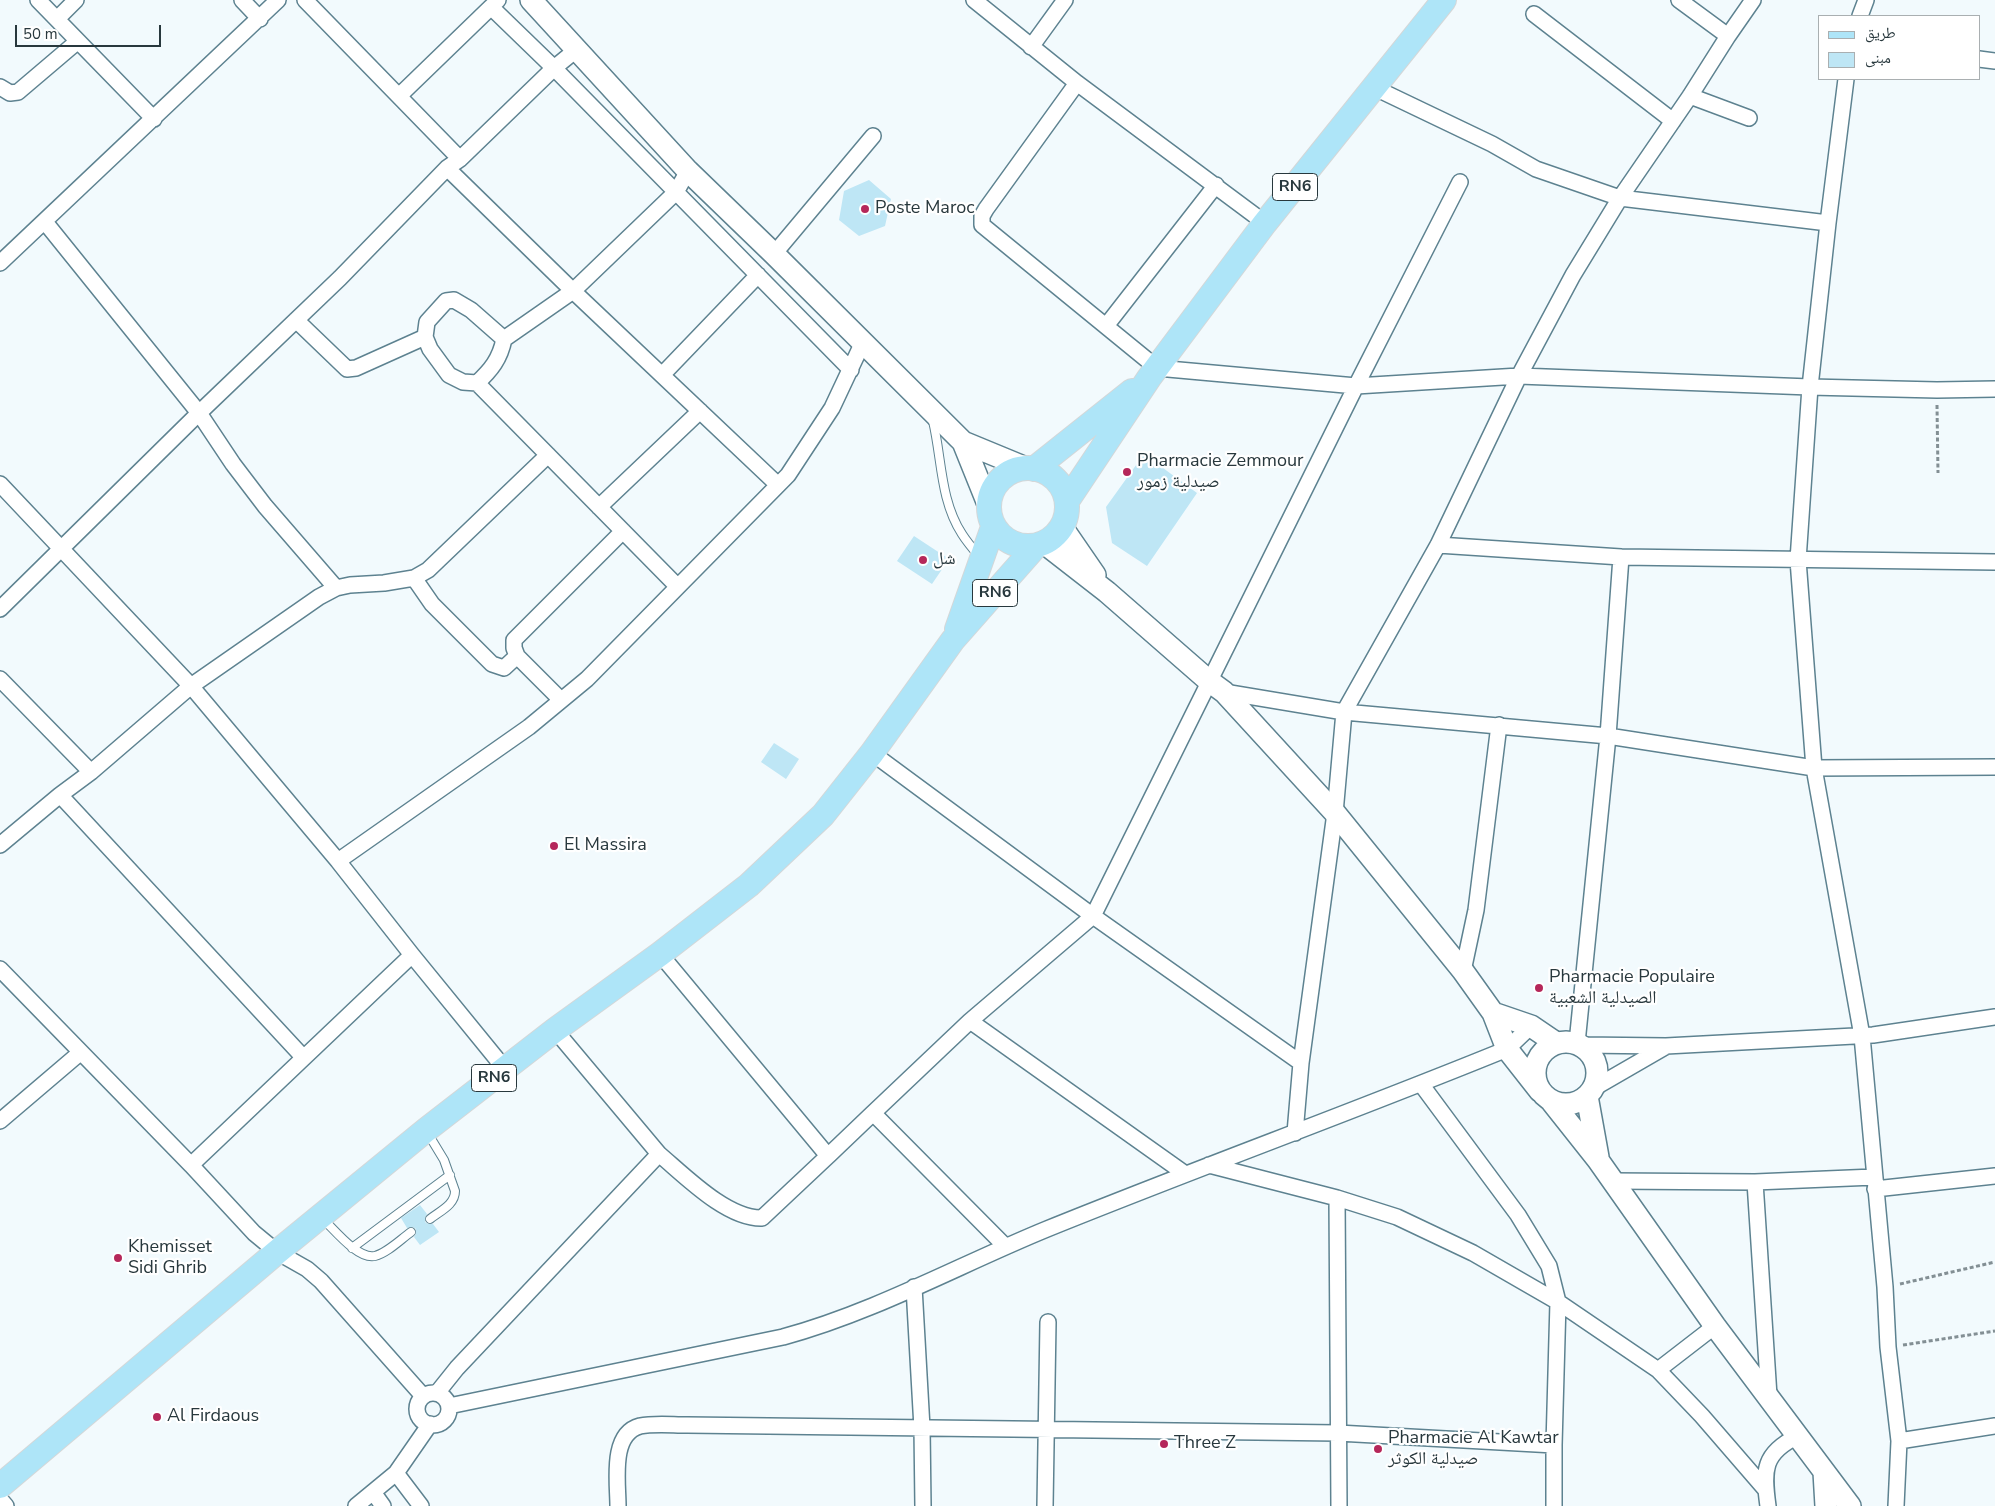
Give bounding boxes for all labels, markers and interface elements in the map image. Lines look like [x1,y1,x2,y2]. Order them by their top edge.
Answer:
scale bar [18,15,164,47]
legend [1818,15,1980,80]
text: طريق [1865,23,1896,43]
text: 50 m [23,24,58,44]
text: مبنى [1865,48,1891,68]
road number: RN6 [1272,173,1318,200]
place label: Poste Maroc [875,198,975,220]
marker: Poste Maroc [859,203,871,215]
place label: Pharmacie Zemmour صيدلية زمور [1137,451,1304,494]
marker: Pharmacie Zemmour صيدلية زمور [1121,466,1133,478]
place label: شل [933,549,955,571]
marker: شل [917,554,929,566]
road number: RN6 [972,580,1018,606]
place label: El Massira [564,835,647,857]
marker: El Massira [548,840,560,852]
place label: Pharmacie Populaire الصيدلية الشعبية [1549,967,1715,1010]
marker: Pharmacie Populaire الصيدلية الشعبية [1533,982,1545,994]
road number: RN6 [472,1064,516,1092]
place label: Khemisset Sidi Ghrib [128,1237,212,1280]
marker: Khemisset Sidi Ghrib [112,1252,124,1264]
place label: Al Firdaous [167,1406,259,1428]
marker: Al Firdaous [151,1411,163,1423]
place label: Pharmacie Al Kawtar صيدلية الكوثر [1388,1428,1559,1470]
place label: Three Z [1174,1433,1236,1455]
marker: Three Z [1158,1438,1170,1450]
marker: Pharmacie Al Kawtar صيدلية الكوثر [1372,1443,1384,1455]

